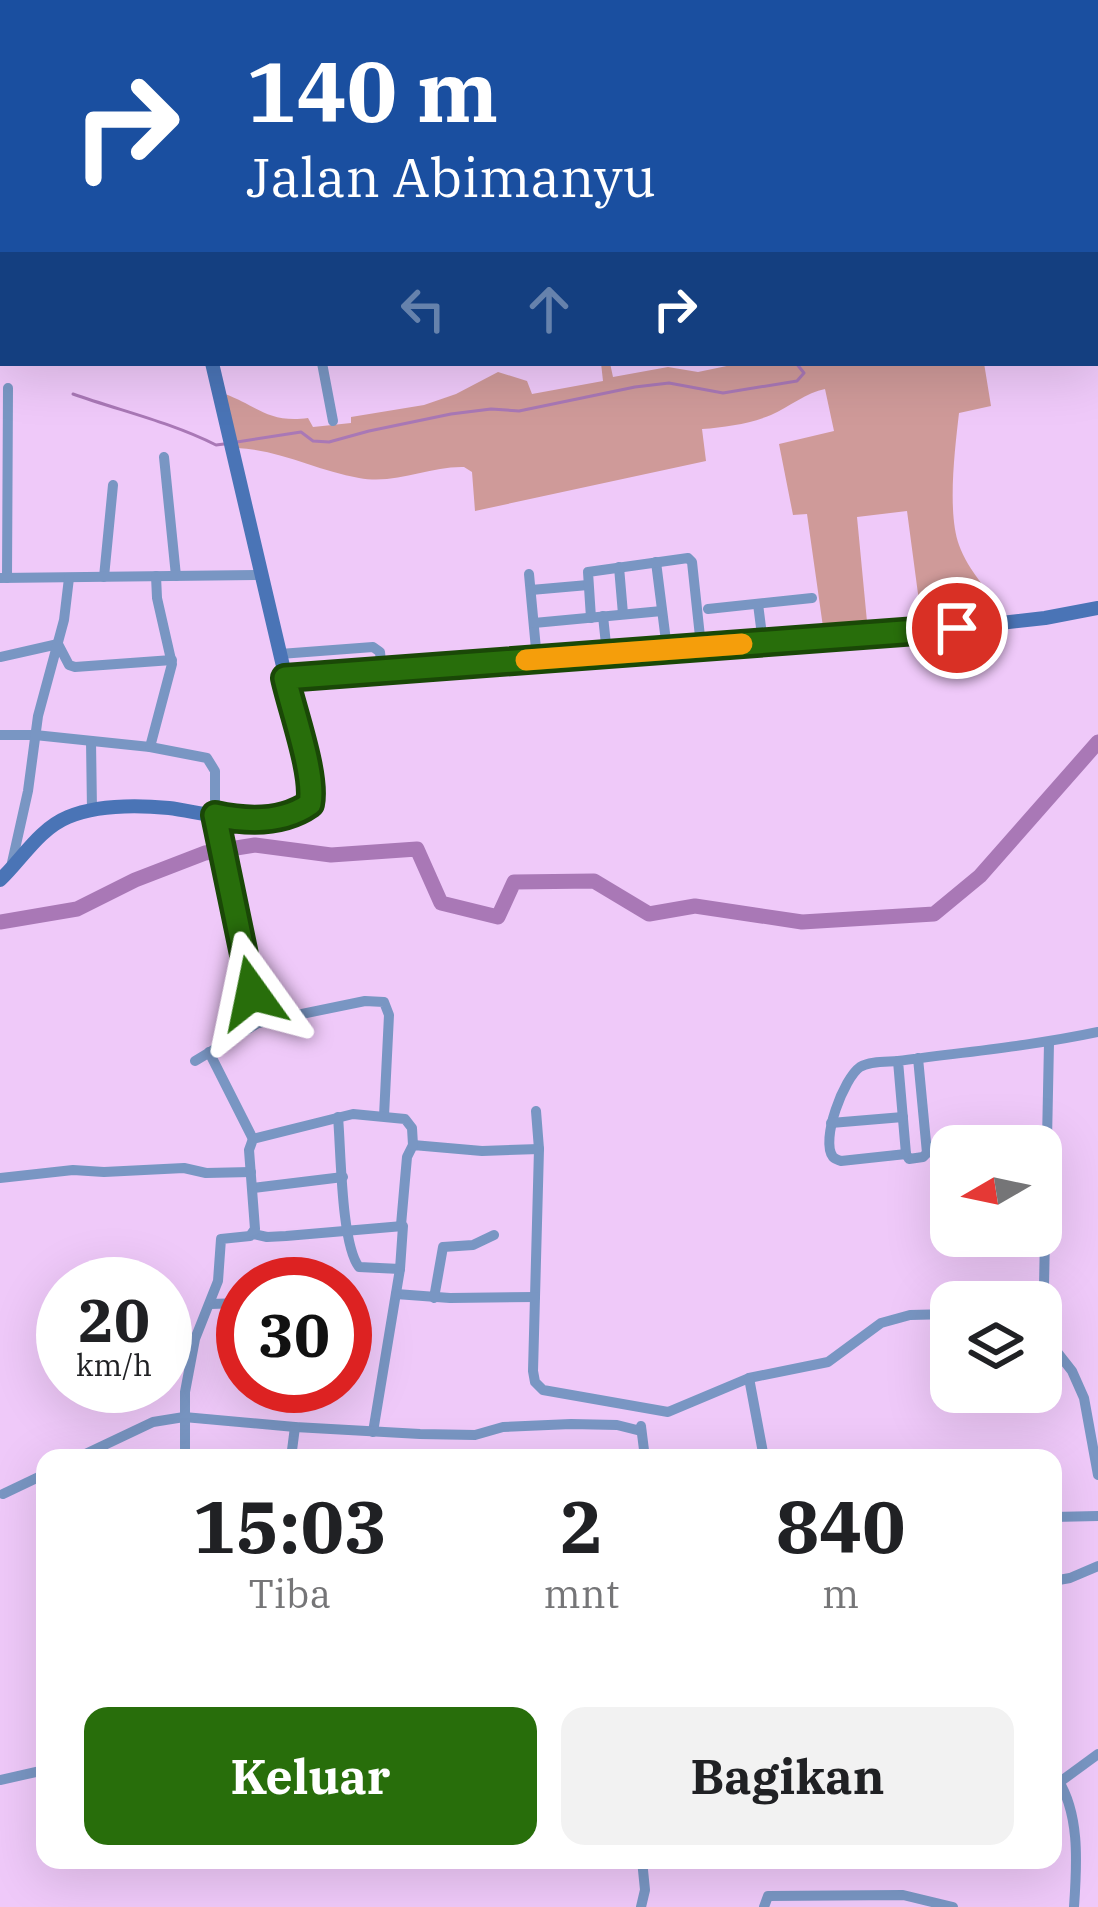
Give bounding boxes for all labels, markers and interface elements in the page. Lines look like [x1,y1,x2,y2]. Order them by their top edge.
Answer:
text: 140 m [246,36,498,145]
icon: right [48,48,204,204]
text: Jalan Abimanyu [246,142,656,212]
icon: left [390,276,456,342]
icon: ahead [516,276,582,342]
icon: right [642,276,708,342]
pin [906,577,1008,679]
icon: arrive [924,595,990,661]
position arrow [189,930,315,1056]
north arrow [930,1125,1062,1257]
map controls [930,1125,1062,1413]
speed limit sign: 30 [216,1257,372,1413]
text: 20 [78,1280,150,1359]
button: layers [930,1281,1062,1413]
text: km/h [76,1345,152,1384]
text: 15:03 [192,1479,387,1573]
text: 2 [560,1479,603,1573]
text: 840 [776,1479,906,1573]
text: Tiba [248,1568,331,1619]
text: mnt [544,1568,619,1619]
text: m [822,1568,859,1619]
button: Keluar [84,1707,537,1845]
button: Bagikan [561,1707,1014,1845]

